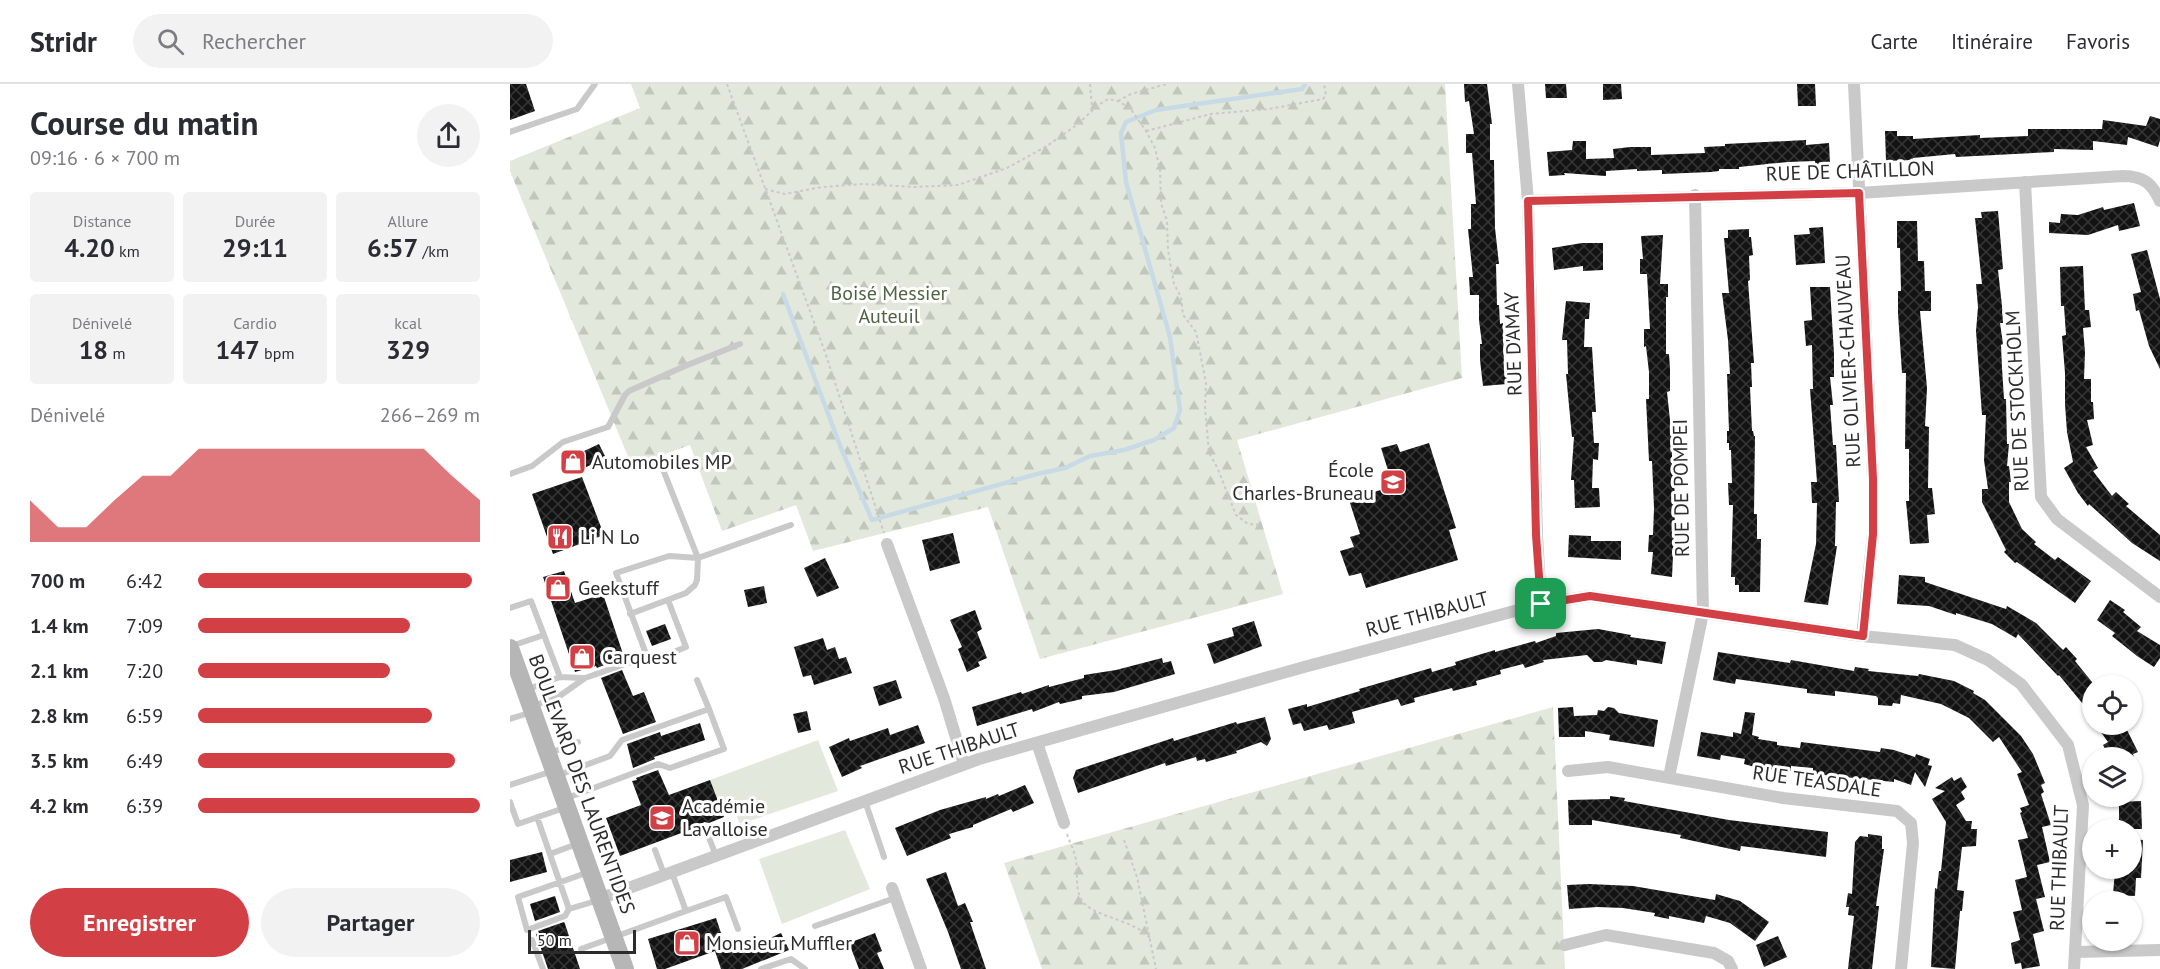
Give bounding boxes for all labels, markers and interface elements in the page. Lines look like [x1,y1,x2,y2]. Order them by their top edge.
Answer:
search box [133,14,553,68]
text: Stridr [30,23,97,60]
icon: search [154,25,187,58]
text: Rechercher [202,27,306,55]
text: Carte [1871,28,1918,55]
text: Itinéraire [1951,28,2033,55]
text: Favoris [2066,28,2130,55]
text: Course du matin [30,101,259,144]
button: share [417,104,480,167]
text: 09:16 · 6 × 700 m [30,145,180,171]
street label: RUE DE CHÂTILLON [1765,155,1935,187]
text: Distance [73,211,131,231]
text: Durée [235,211,275,231]
text: Allure [388,211,428,231]
text: 4.20 [64,231,115,264]
text: 29:11 [222,231,288,264]
text: 6:57 [367,231,418,264]
text: km [115,241,140,261]
text: /km [418,241,449,261]
street label: RUE OLIVIER-CHAUVEAU [1829,254,1867,468]
park label: Boisé Messier Auteuil [831,280,948,329]
street label: RUE D'AMAY [1498,291,1528,397]
street label: RUE DE STOCKHOLM [1999,310,2035,492]
text: Dénivelé [72,313,132,333]
text: Cardio [233,313,277,333]
text: kcal [394,313,422,333]
text: 18 [79,333,108,366]
text: 147 [216,333,260,366]
text: 329 [386,333,430,366]
text: m [108,343,125,363]
text: bpm [260,343,294,363]
text: Dénivelé [30,402,105,428]
text: 266–269 m [380,402,480,428]
street label: RUE DE POMPEI [1667,419,1695,557]
shop icon: Automobiles MP [558,447,588,477]
place label: Automobiles MP [592,449,732,475]
place label: École Charles-Bruneau [1232,457,1374,506]
school or university icon: École Charles-Bruneau [1378,467,1408,497]
restaurant icon: Li N Lo [545,522,575,552]
place label: Li N Lo [580,524,640,550]
text: 700 m [30,568,85,594]
text: 6:42 [126,568,163,594]
shop icon: Geekstuff [543,573,573,603]
place label: Geekstuff [578,575,660,601]
pin [1515,578,1566,629]
street label: RUE THIBAULT [1363,585,1491,643]
icon: arrive [1524,587,1557,620]
text: 1.4 km [30,613,89,639]
text: 7:09 [126,613,163,639]
shop icon: Carquest [567,642,597,672]
place label: Carquest [602,644,677,670]
street label: BOULEVARD DES LAURENTIDES [523,651,641,917]
text: 2.1 km [30,658,89,684]
text: 7:20 [126,658,163,684]
map controls [2082,675,2142,951]
button: locate [2082,675,2142,735]
text: 2.8 km [30,703,89,729]
text: 6:59 [126,703,163,729]
street label: RUE THIBAULT [895,716,1023,780]
button: layers [2082,747,2142,807]
text: 3.5 km [30,748,89,774]
text: 6:49 [126,748,163,774]
street label: RUE TEASDALE [1751,759,1883,803]
text: 4.2 km [30,793,89,819]
text: 6:39 [126,793,163,819]
place label: Académie Lavalloise [682,793,768,842]
school or university icon: Académie Lavalloise [647,803,677,833]
street label: RUE THIBAULT [2044,804,2074,932]
button: + [2082,819,2142,879]
button: Enregistrer [30,888,249,957]
button: Partager [261,888,480,957]
button: − [2082,891,2142,951]
scale bar [528,927,636,954]
shop icon: Monsieur Muffler [672,928,702,958]
text: 50 m [537,930,572,950]
place label: Monsieur Muffler [706,930,852,956]

